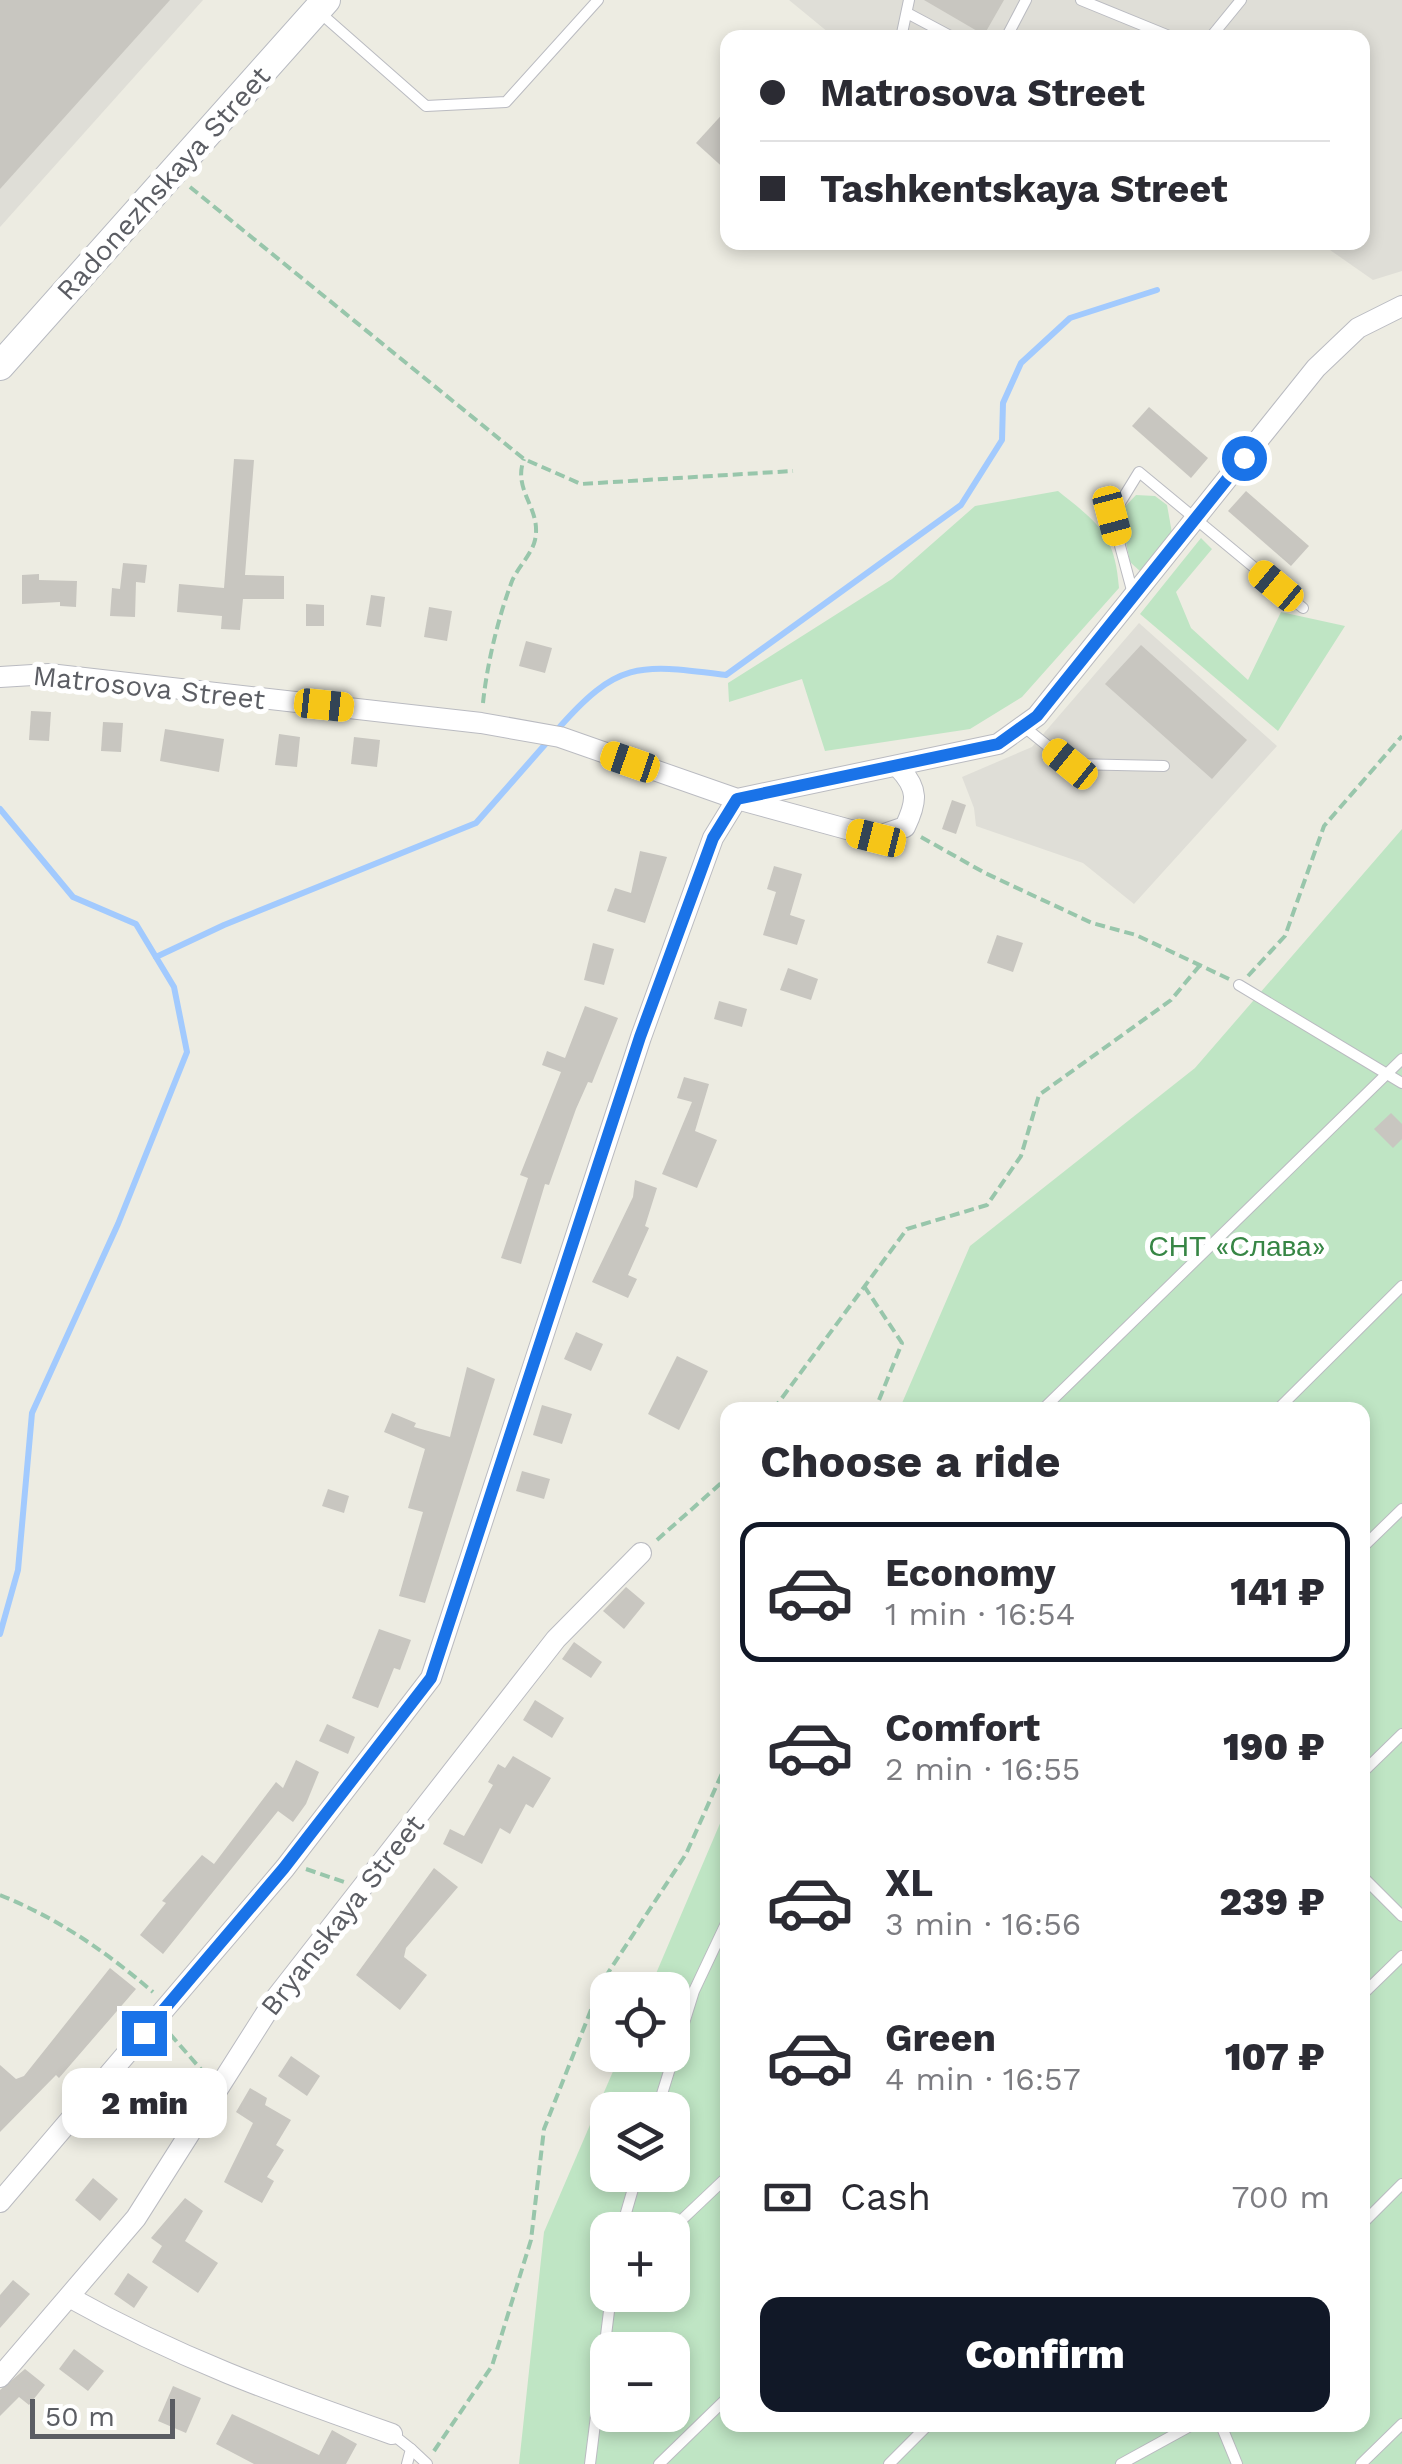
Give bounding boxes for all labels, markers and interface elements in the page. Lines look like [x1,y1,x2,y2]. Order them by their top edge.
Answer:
street label: Radonezhskaya Street [50,59,277,307]
text: Matrosova Street [820,71,1145,115]
text: Tashkentskaya Street [820,167,1228,211]
route start [1222,436,1267,481]
car [1090,483,1134,549]
car [1243,555,1309,617]
street label: Matrosova Street [31,659,267,716]
car [293,687,355,723]
car [1037,733,1103,795]
car [597,738,663,786]
car [843,816,909,860]
park label: СНТ «Слава» [1149,1230,1325,1263]
text: Choose a ride [760,1435,1060,1488]
icon: car [765,1547,855,1637]
text: Economy [885,1551,1056,1595]
text: 141 ₽ [1230,1570,1325,1614]
text: 1 min · 16:54 [885,1595,1075,1633]
icon: car [765,1702,855,1792]
text: Comfort [885,1706,1040,1750]
text: 190 ₽ [1223,1725,1325,1769]
text: 2 min · 16:55 [885,1750,1080,1788]
street label: Bryanskaya Street [254,1808,431,2022]
icon: car [765,1857,855,1947]
text: XL [885,1861,933,1905]
text: 239 ₽ [1219,1880,1325,1924]
text: 3 min · 16:56 [885,1905,1081,1943]
map controls [590,1972,690,2432]
button: locate [590,1972,690,2072]
route end [122,2011,167,2056]
icon: car [765,2012,855,2102]
text: Green [885,2016,996,2060]
text: 107 ₽ [1225,2035,1325,2079]
text: 4 min · 16:57 [885,2060,1081,2098]
callout: 2 min [62,2068,226,2138]
text: 2 min [101,2084,188,2122]
button: layers [590,2092,690,2192]
icon: cash [760,2170,815,2225]
text: Cash [840,2175,931,2219]
text: 700 m [1231,2178,1330,2216]
button: + [590,2212,690,2312]
button: Confirm [760,2297,1330,2412]
button: − [590,2332,690,2432]
scale bar [30,2394,175,2438]
text: 50 m [45,2400,115,2433]

